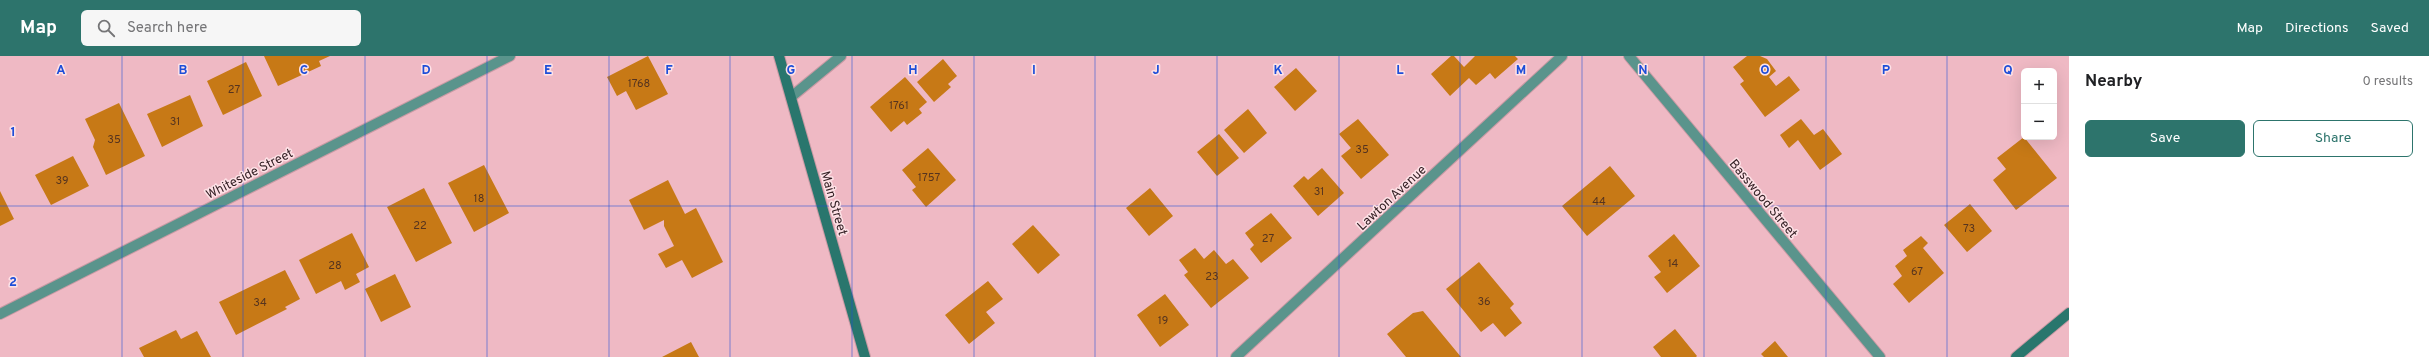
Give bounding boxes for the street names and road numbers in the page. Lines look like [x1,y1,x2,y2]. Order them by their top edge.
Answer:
street label: Whiteside Street [204,146,296,204]
street label: Basswood Street [1725,157,1800,242]
street label: Lawton Avenue [1354,162,1430,235]
street label: Main Street [816,169,850,238]

